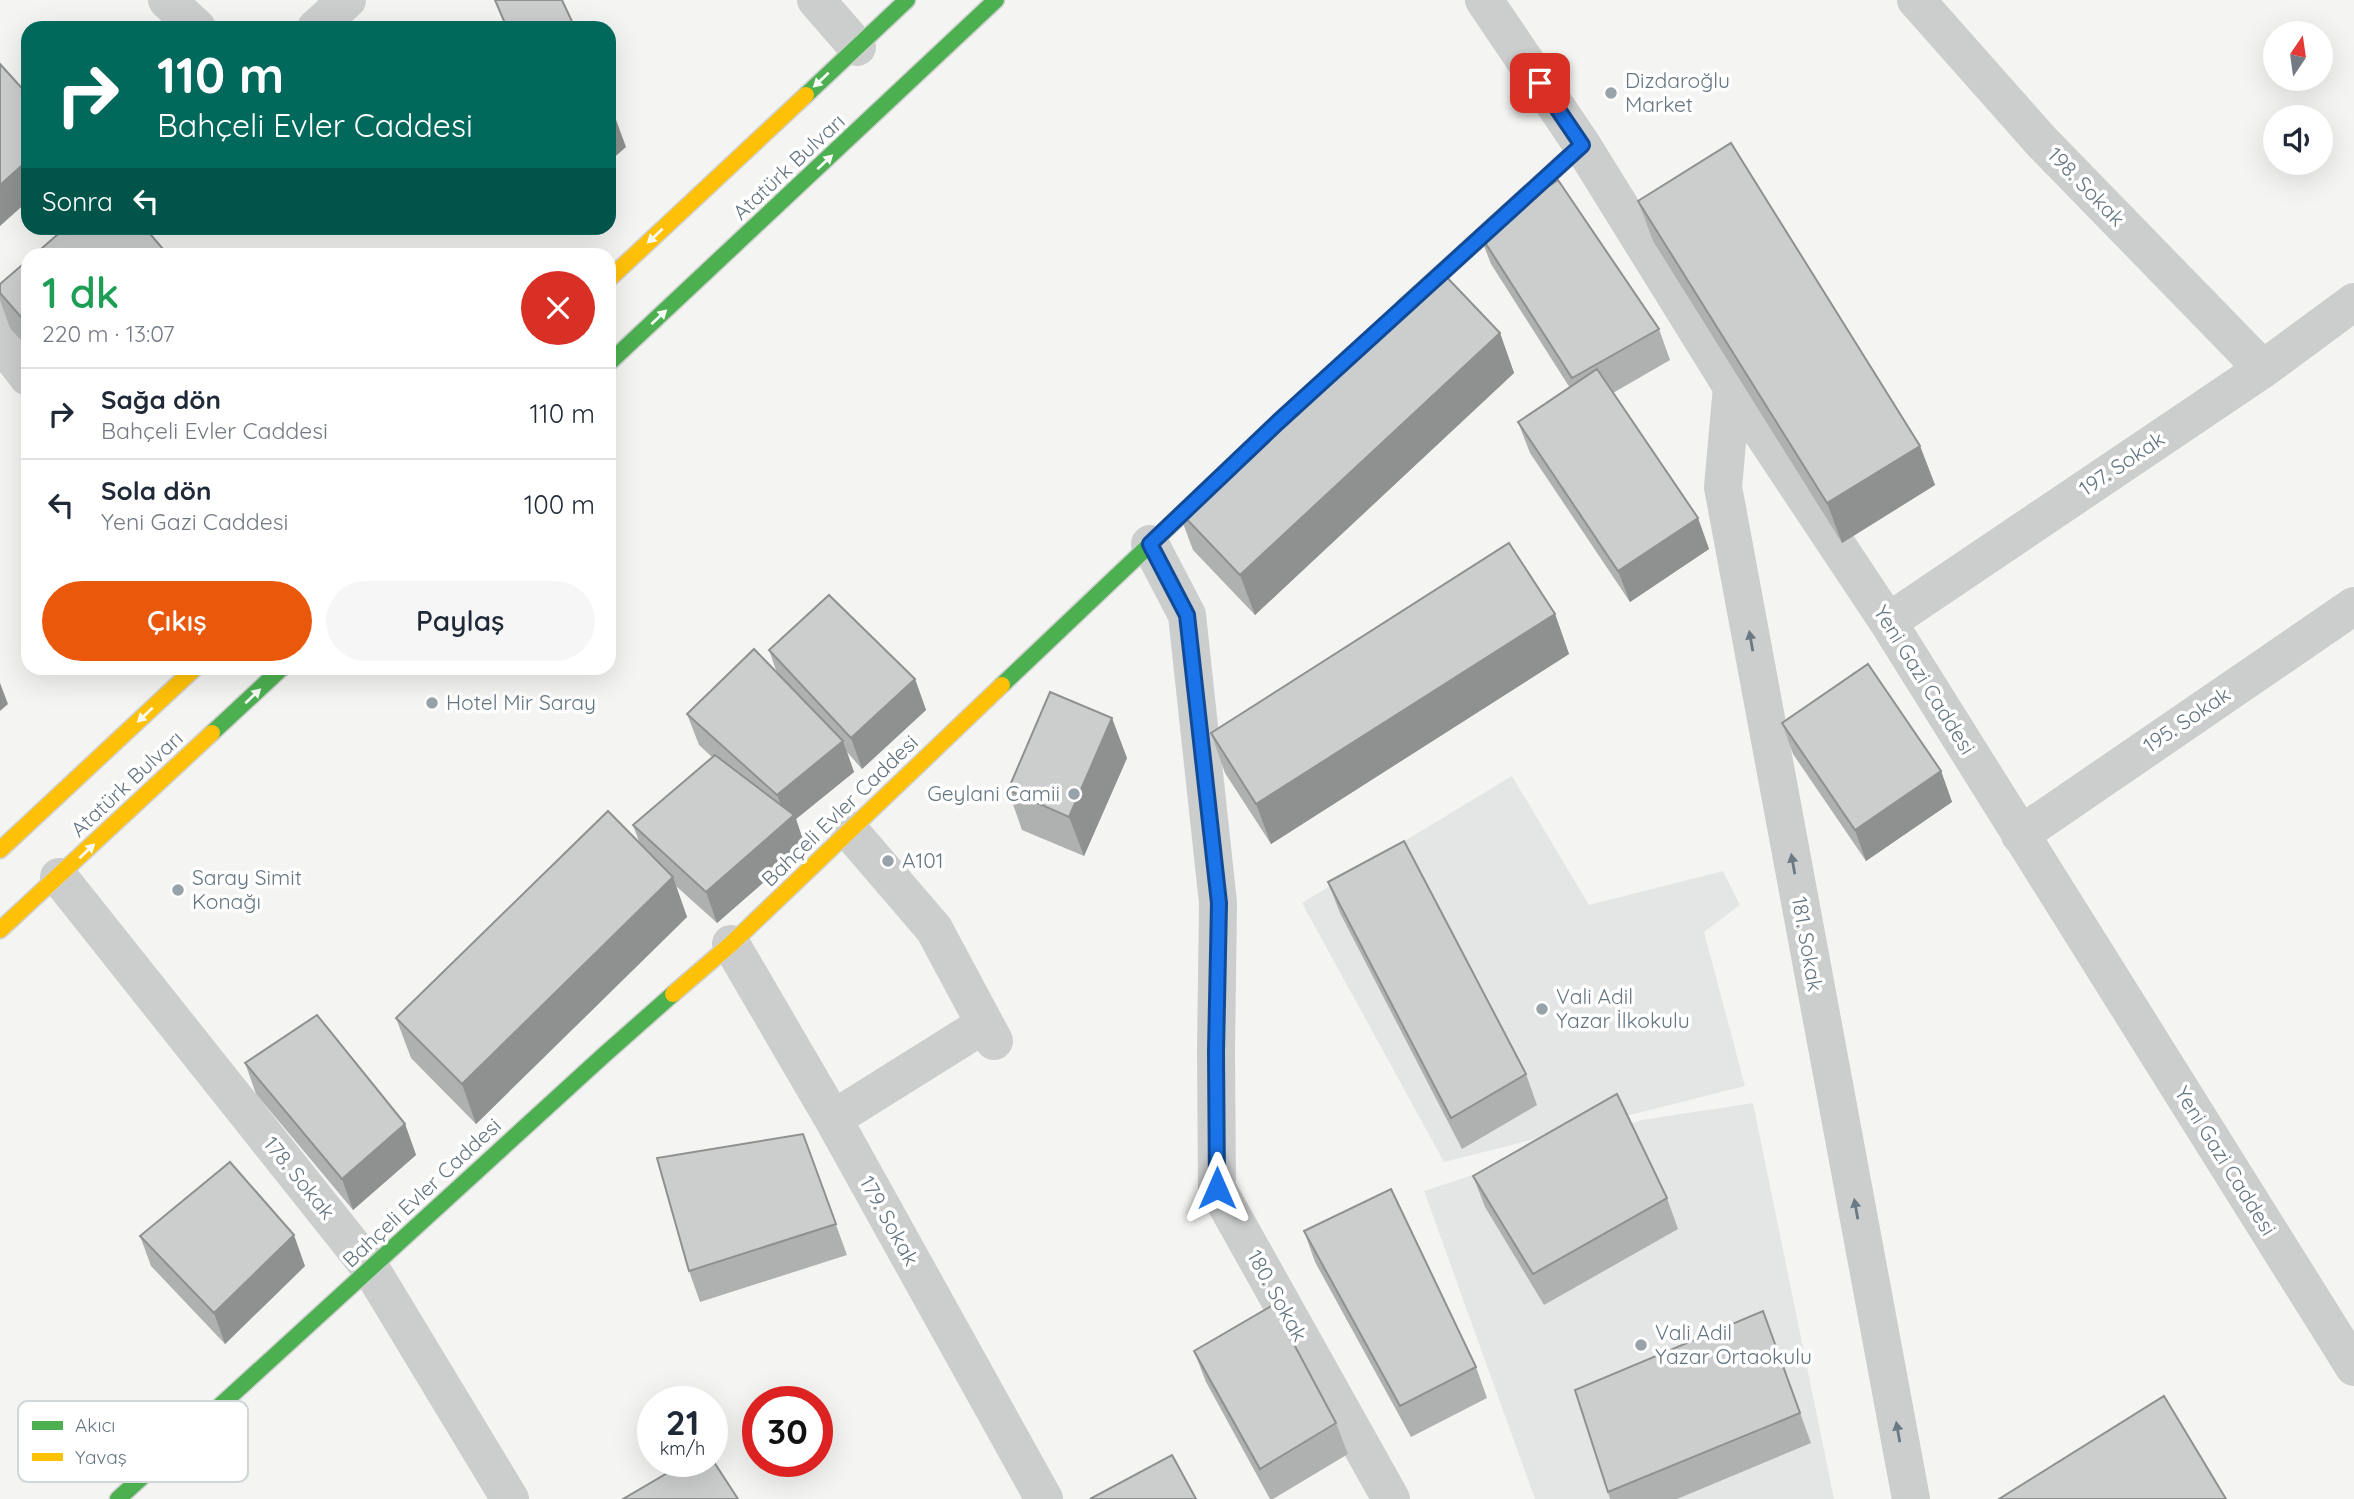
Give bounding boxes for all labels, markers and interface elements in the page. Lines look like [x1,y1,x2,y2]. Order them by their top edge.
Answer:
north arrow [2263,21,2333,91]
map controls [2263,21,2333,175]
text: 110 m [157,44,284,105]
icon: right [42,49,133,140]
pin [1510,53,1570,113]
icon: arrive [1521,64,1559,102]
place label: Dizdaroğlu Market [1625,67,1730,117]
one-way arrow [813,71,830,87]
marker: Dizdaroğlu Market [1603,85,1619,101]
text: Bahçeli Evler Caddesi [157,105,473,145]
button: sound [2263,105,2333,175]
street label: Atatürk Bulvarı [727,108,850,225]
street label: 198. Sokak [2043,141,2131,231]
one-way arrow [816,154,833,170]
icon: left [127,182,165,220]
text: Sonra [42,185,113,218]
one-way arrow [647,227,664,244]
text: 1 dk [42,266,119,319]
button: close [521,271,595,345]
one-way arrow [650,309,667,325]
text: 220 m · 13:07 [42,319,175,348]
text: Sağa dön [101,383,221,416]
icon: right [42,395,80,433]
text: 110 m [529,397,595,430]
text: Bahçeli Evler Caddesi [101,416,328,445]
street label: 197. Sokak [2074,425,2169,501]
text: Sola dön [101,474,211,507]
icon: left [42,486,80,524]
text: 100 m [524,488,595,521]
text: Yeni Gazi Caddesi [101,507,288,536]
button: Çıkış [42,581,312,661]
button: Paylaş [326,581,595,661]
street label: Yeni Gazi Caddesi [1868,600,1981,759]
one-way arrow [1745,630,1756,652]
street label: 195. Sokak [2138,681,2235,758]
one-way arrow [244,688,261,704]
place label: Hotel Mir Saray [446,689,596,715]
marker: Hotel Mir Saray [424,695,440,711]
one-way arrow [137,707,154,723]
street label: Atatürk Bulvarı [65,725,188,842]
street label: Bahçeli Evler Caddesi [756,729,923,892]
place label: Geylani Camii [927,780,1060,806]
marker: Geylani Camii [1066,786,1082,802]
one-way arrow [78,843,96,859]
place label: A101 [902,847,944,873]
marker: A101 [880,853,896,869]
one-way arrow [1787,853,1798,875]
place label: Saray Simit Konağı [192,864,302,914]
marker: Saray Simit Konağı [170,882,186,898]
street label: 181. Sokak [1787,894,1829,993]
place label: Vali Adil Yazar İlkokulu [1556,983,1690,1033]
marker: Vali Adil Yazar İlkokulu [1534,1001,1550,1017]
street label: Yeni Gazi Caddesi [2169,1081,2282,1240]
street label: Bahçeli Evler Caddesi [337,1112,506,1272]
street label: 178. Sokak [259,1131,341,1224]
position arrow [1180,1151,1254,1225]
street label: 179. Sokak [855,1171,925,1270]
one-way arrow [1850,1198,1861,1220]
street label: 180. Sokak [1242,1245,1314,1346]
place label: Vali Adil Yazar Ortaokulu [1655,1319,1812,1369]
marker: Vali Adil Yazar Ortaokulu [1633,1337,1649,1353]
speed limit sign: 30 [742,1386,833,1477]
text: 21 [666,1400,699,1444]
legend [18,1401,248,1482]
text: Akıcı [75,1413,115,1437]
one-way arrow [1892,1421,1903,1443]
text: km/h [660,1437,705,1460]
text: Yavaş [75,1445,127,1469]

